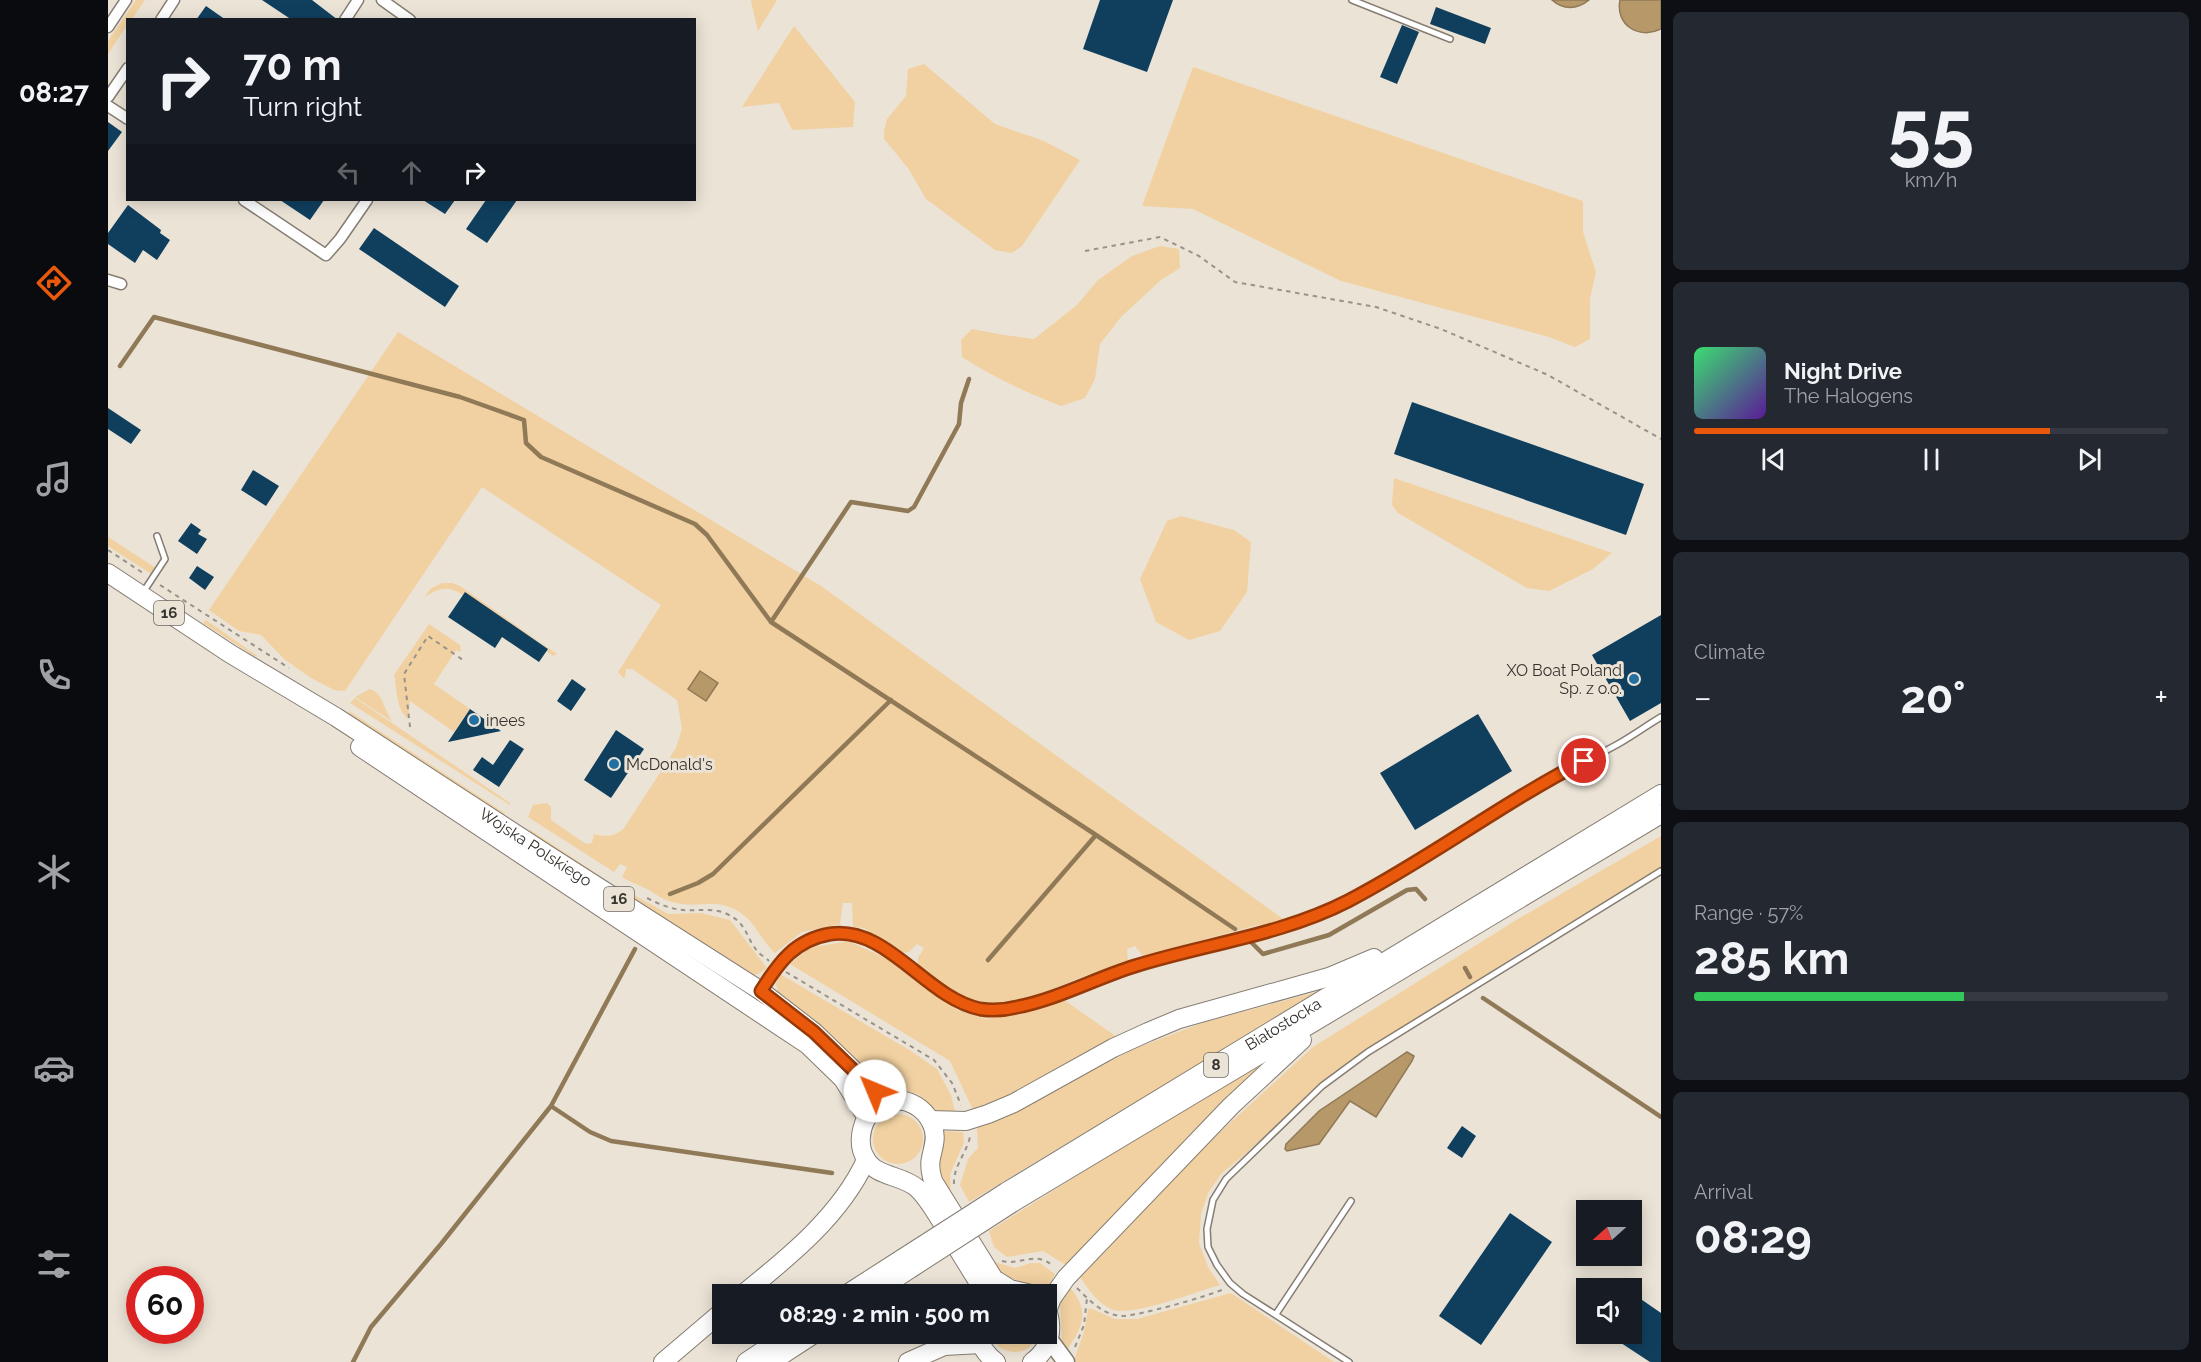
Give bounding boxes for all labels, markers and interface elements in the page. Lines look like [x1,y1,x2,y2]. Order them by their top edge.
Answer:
text: 70 m [243,41,342,90]
icon: right [144,42,222,120]
text: 08:27 [19,77,89,108]
text: 55 [1888,83,1974,174]
text: Turn right [243,91,362,122]
icon: left [332,156,365,189]
icon: ahead [395,156,428,189]
icon: right [458,156,491,189]
text: km/h [1905,168,1957,192]
icon: directions [33,262,75,304]
text: Night Drive [1784,358,1902,384]
text: The Halogens [1784,384,1913,408]
icon: previous [1757,443,1790,476]
icon: pause [1915,443,1948,476]
icon: next [2073,443,2106,476]
icon: music [33,458,75,500]
road number: 16 [154,601,184,625]
text: Climate [1694,640,1765,664]
icon: phone [33,654,75,696]
place label: XO Boat Poland Sp. z o.o. [1506,661,1622,698]
text: 20° [1900,671,1966,724]
marker: XO Boat Poland Sp. z o.o. [1627,672,1641,686]
text: − [1694,678,1712,717]
text: + [2154,678,2168,717]
place label: inees [486,711,526,730]
marker: inees [467,713,481,727]
pin [1558,735,1609,786]
icon: arrive [1567,744,1600,777]
place label: McDonald's [626,755,713,774]
marker: McDonald's [607,757,621,771]
street label: Wojska Polskiego [476,804,595,891]
icon: climate [33,851,75,893]
road number: 16 [604,887,634,911]
text: Range · 57% [1694,901,1803,925]
text: 285 km [1694,932,1849,985]
street label: Białostocka [1242,994,1325,1055]
icon: car [33,1047,75,1089]
road number: 8 [1204,1053,1228,1077]
position arrow [843,1059,907,1123]
text: Arrival [1694,1180,1753,1204]
north arrow [1576,1200,1642,1266]
map controls [1576,1200,1642,1344]
text: 08:29 [1694,1211,1812,1264]
icon: filters [33,1243,75,1285]
speed limit sign: 60 [126,1266,204,1344]
button: sound [1576,1278,1642,1344]
text: 08:29 · 2 min · 500 m [779,1301,990,1327]

